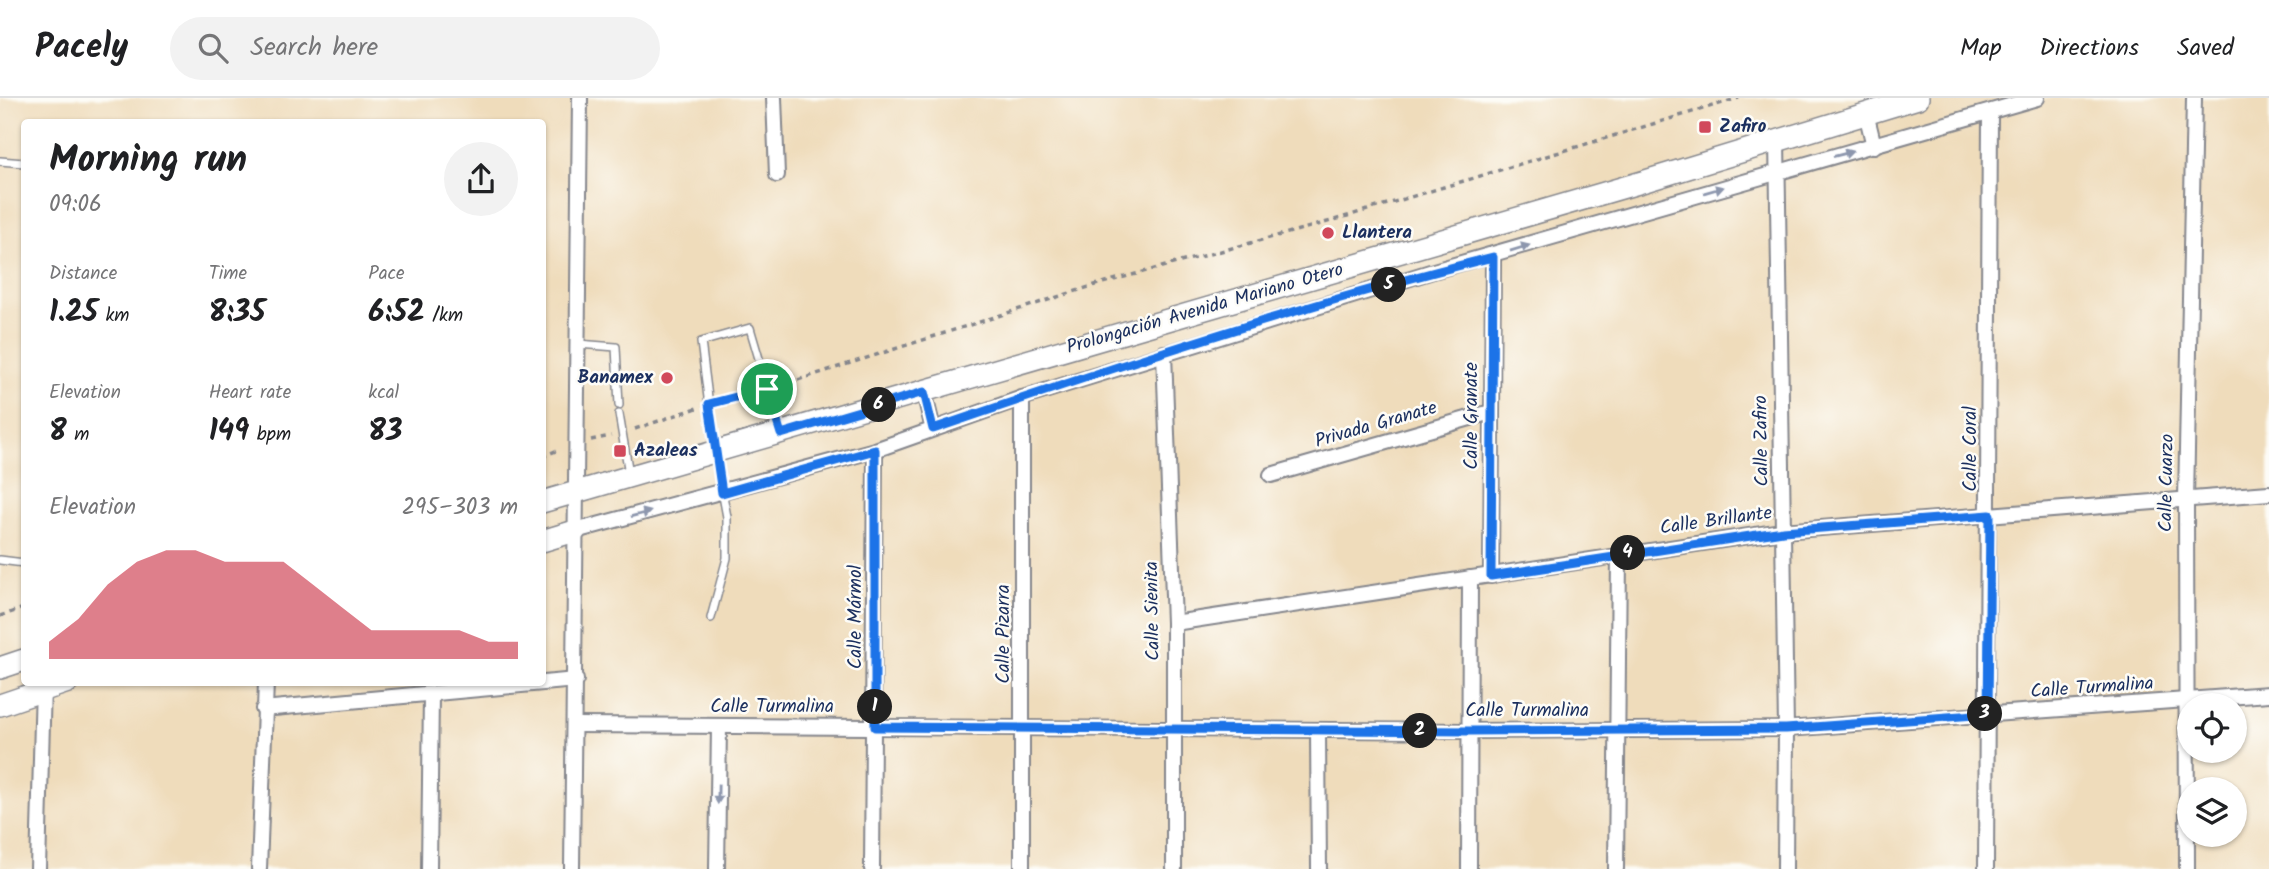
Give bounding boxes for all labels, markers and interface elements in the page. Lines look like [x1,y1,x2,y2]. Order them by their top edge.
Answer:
search box [170,17,660,80]
text: Pacely [35,22,128,75]
text: Search here [250,27,378,69]
icon: search [194,29,232,67]
text: Map [1960,29,2002,68]
text: Directions [2040,29,2139,68]
text: Saved [2177,29,2234,68]
place label: Zafiro [1719,112,1767,142]
marker: Zafiro [1697,119,1713,135]
text: Morning run [49,131,247,191]
button: share [444,142,518,216]
one-way arrow [1833,148,1855,159]
one-way arrow [1704,184,1725,194]
text: 09:06 [49,187,102,223]
place label: Llantera [1342,218,1412,248]
marker: Llantera [1320,225,1336,241]
one-way arrow [1509,243,1530,253]
street label: Prolongación Avenida Mariano Otero [1063,255,1347,363]
text: Distance [49,259,117,289]
text: Time [209,259,247,289]
text: Pace [368,259,405,289]
pin: 5 [1372,268,1406,302]
text: 5 [1384,269,1393,299]
text: 1.25 [49,289,98,337]
text: 8:35 [209,289,265,337]
text: 6:52 [368,289,425,337]
text: km [98,301,130,331]
text: /km [425,301,463,331]
pin [737,359,797,419]
street label: Calle Granate [1457,362,1487,470]
place label: Banamex [577,363,654,393]
marker: Banamex [659,370,675,386]
icon: arrive [748,370,786,408]
text: Elevation [49,378,121,408]
text: Heart rate [209,378,291,408]
text: kcal [368,378,399,408]
pin: 6 [862,388,896,422]
text: 6 [873,389,884,419]
street label: Privada Granate [1311,393,1441,457]
street label: Calle Zafiro [1746,395,1778,487]
street label: Calle Coral [1956,406,1986,492]
text: 8 [49,408,67,456]
text: 149 [209,408,249,456]
text: 83 [368,408,402,456]
text: m [67,420,89,450]
text: bpm [249,420,291,450]
street label: Calle Cuarzo [2151,434,2183,532]
place label: Azaleas [634,436,698,466]
marker: Azaleas [612,443,628,459]
text: Elevation [49,490,136,526]
text: 295–303 m [402,490,518,526]
street label: Calle Brillante [1658,498,1774,544]
one-way arrow [630,508,652,519]
pin: 4 [1610,536,1646,570]
text: 4 [1622,537,1633,567]
street label: Calle Sienita [1137,561,1169,661]
street label: Calle Mármol [841,564,871,669]
street label: Calle Pizarra [989,584,1019,684]
street label: Calle Turmalina [2029,669,2155,707]
pin: 1 [858,690,892,724]
text: 1 [872,691,877,721]
street label: Calle Turmalina [710,692,834,722]
map controls [2177,693,2247,847]
button: locate [2177,693,2247,763]
street label: Calle Turmalina [1465,696,1589,726]
pin: 3 [1968,696,2002,732]
text: 3 [1979,698,1990,728]
pin: 2 [1402,714,1438,748]
text: 2 [1414,715,1425,745]
button: layers [2177,777,2247,847]
one-way arrow [712,783,724,805]

